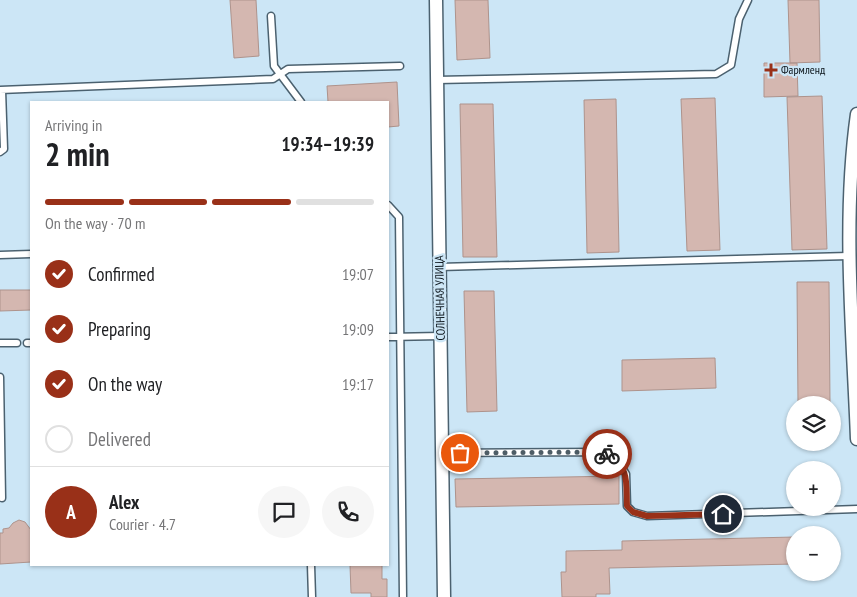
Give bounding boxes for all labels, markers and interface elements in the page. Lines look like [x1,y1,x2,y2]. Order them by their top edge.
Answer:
place label: Фармленд [781,62,826,77]
marker: Фармленд [765,64,777,76]
text: Arriving in [45,115,102,135]
text: 19:34–19:39 [281,132,374,156]
text: 2 min [45,133,110,175]
text: On the way · 70 m [45,213,145,233]
street label: СОЛНЕЧНАЯ УЛИЦА [431,255,448,341]
icon: check [45,260,73,288]
text: Confirmed [88,262,155,286]
text: 19:07 [342,264,374,284]
icon: check [45,315,73,343]
text: Preparing [88,317,151,341]
text: 19:09 [342,319,374,339]
icon: check [45,370,73,398]
text: On the way [88,372,162,396]
text: 19:17 [342,374,374,394]
map controls [786,396,841,581]
button: layers [786,396,841,451]
text: Delivered [88,427,151,451]
courier [582,429,632,479]
pin [439,432,481,474]
icon: bag [446,439,474,467]
icon: bike [593,440,621,468]
button: + [786,461,841,516]
button: chat [258,486,310,538]
button: phone [322,486,374,538]
text: Alex [109,490,139,514]
pin [702,493,744,535]
text: A [66,500,76,524]
icon: home [709,500,737,528]
text: Courier · 4.7 [109,514,176,534]
button: − [786,526,841,581]

